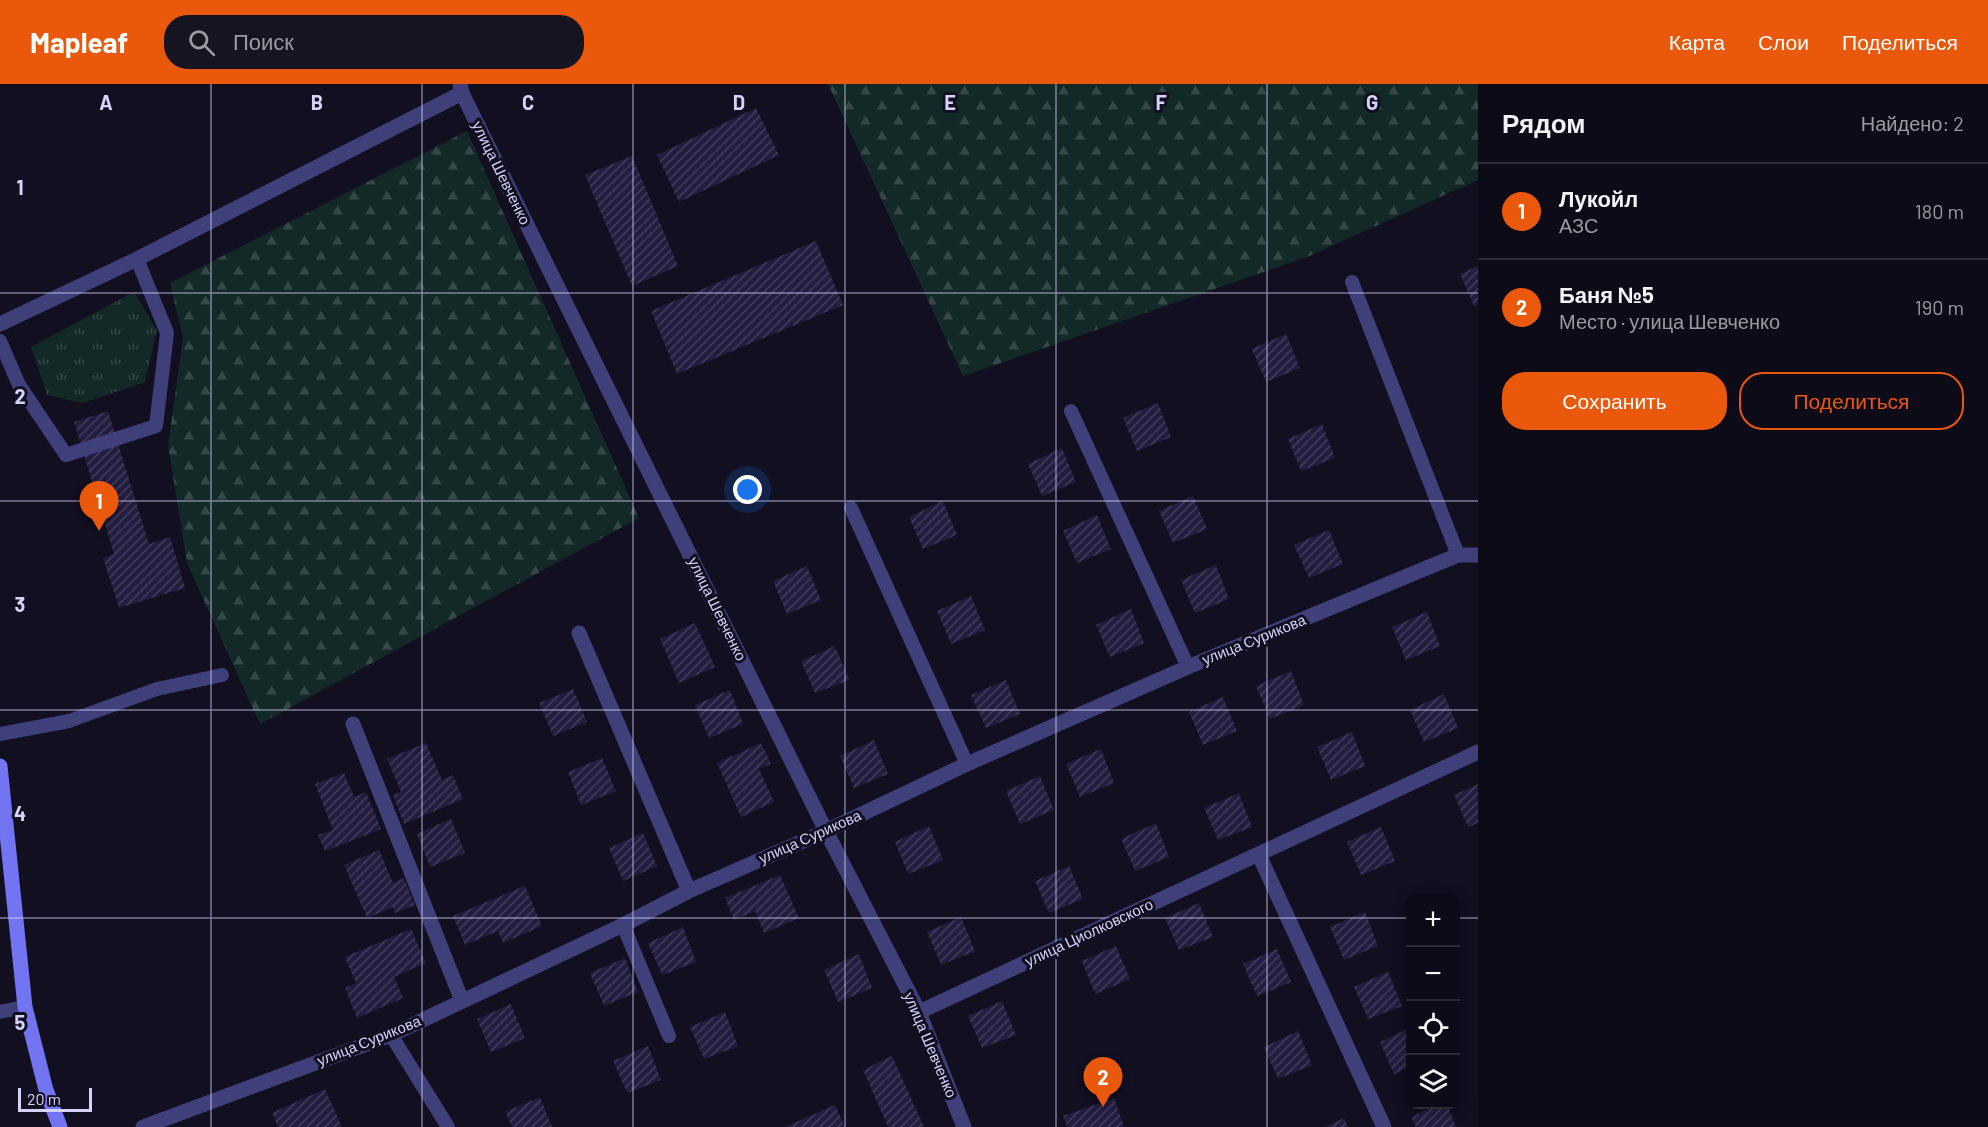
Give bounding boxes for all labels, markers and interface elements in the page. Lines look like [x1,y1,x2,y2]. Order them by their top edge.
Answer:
search box [164,15,584,69]
text: Mapleaf [30,25,128,59]
icon: search [185,26,218,59]
text: Поиск [233,28,294,54]
text: Карта [1669,29,1725,54]
text: Слои [1758,29,1809,54]
text: Поделиться [1842,29,1958,54]
text: A [99,90,113,114]
text: B [311,90,323,114]
text: C [522,90,534,114]
text: D [733,90,745,114]
text: E [944,90,956,114]
text: F [1155,90,1167,114]
text: G [1366,90,1378,114]
text: Рядом [1502,107,1585,138]
text: Найдено: 2 [1861,111,1964,135]
street label: улица Шевченко [469,118,535,227]
text: 1 [16,175,24,199]
text: Лукойл [1559,185,1638,211]
text: 1 [1518,199,1525,223]
text: 180 m [1915,199,1964,223]
text: АЗС [1559,213,1598,237]
text: Баня №5 [1559,281,1654,307]
text: 2 [1516,295,1527,319]
text: 190 m [1915,295,1964,319]
text: Место · улица Шевченко [1559,309,1780,333]
button: Сохранить [1502,372,1727,430]
button: Поделиться [1739,372,1964,430]
text: 2 [14,384,26,408]
your location [733,475,762,504]
pin: 1 [80,482,118,531]
street label: улица Шевченко [685,554,751,663]
text: 3 [15,592,25,616]
street label: улица Сурикова [1199,610,1309,668]
text: 4 [14,801,26,825]
street label: улица Сурикова [756,805,864,867]
map controls [1406,893,1460,1109]
button: + [1406,893,1460,947]
street label: улица Циолковского [1022,894,1156,970]
button: − [1406,947,1460,1001]
street label: улица Шевченко [901,989,961,1100]
button: locate [1406,1001,1460,1055]
text: 5 [15,1010,26,1034]
street label: улица Сурикова [314,1011,424,1069]
button: layers [1406,1055,1460,1109]
pin: 2 [1084,1058,1122,1107]
scale bar [18,1085,92,1112]
text: 20 m [27,1089,61,1108]

